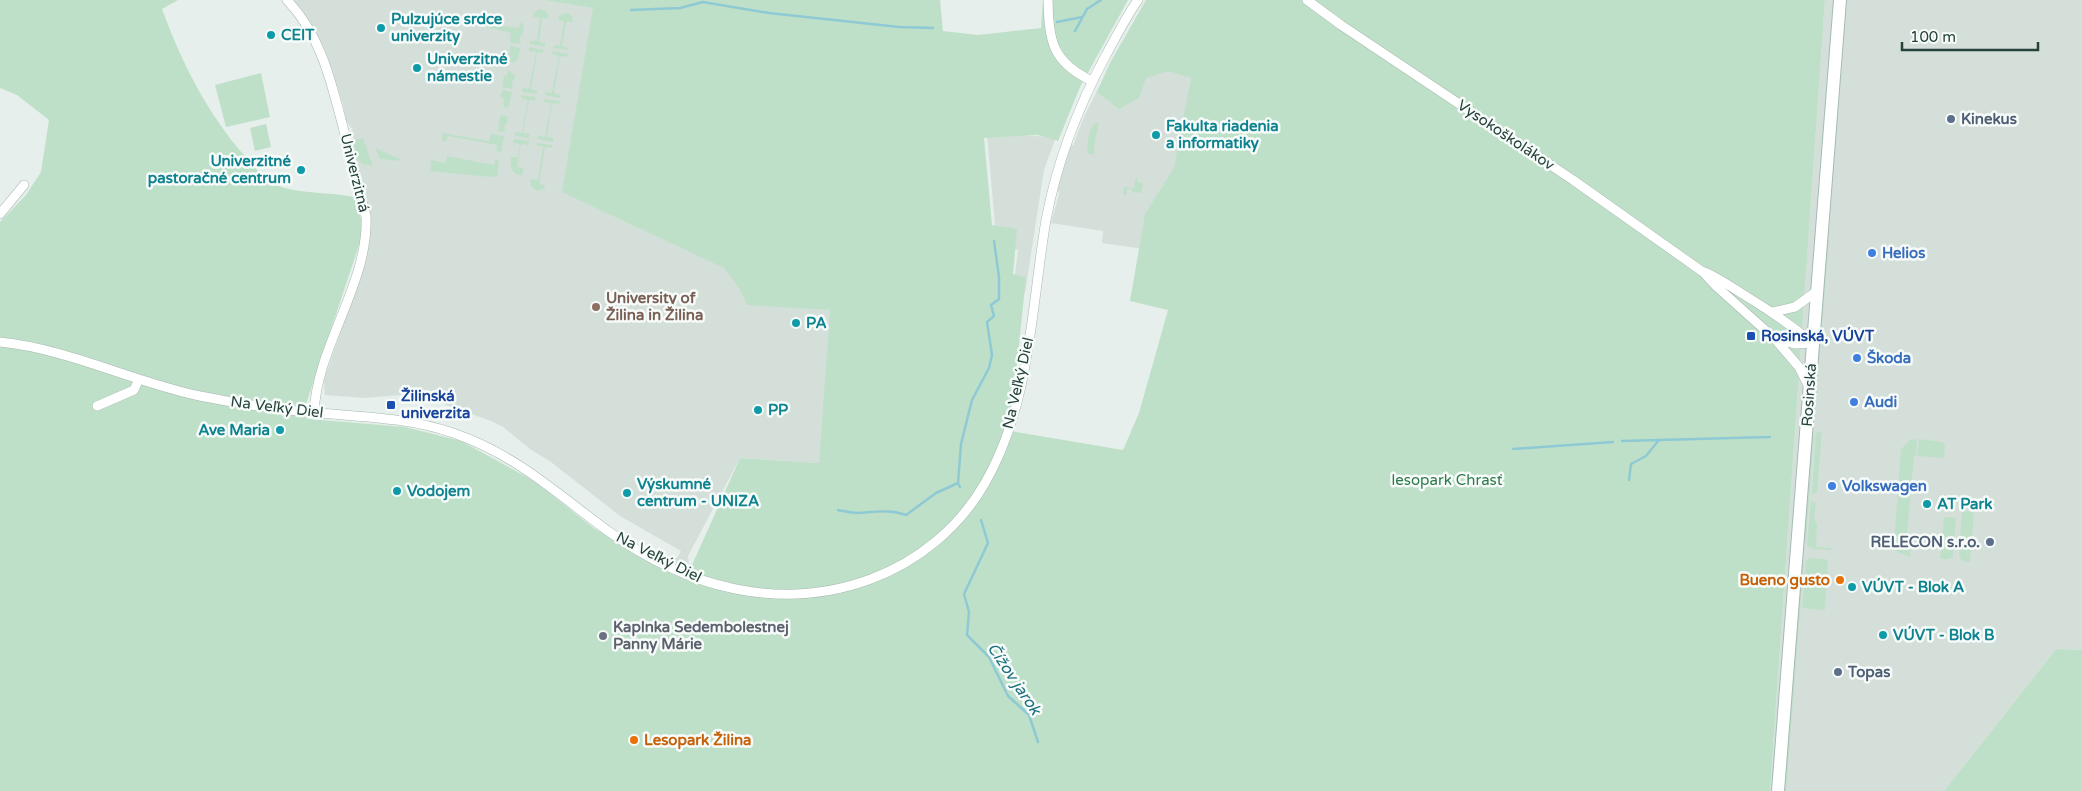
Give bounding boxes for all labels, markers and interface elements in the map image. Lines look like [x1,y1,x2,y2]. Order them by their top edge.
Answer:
place label: Pulzujúce srdce univerzity [391,10,503,46]
scale bar [1902,20,2038,52]
marker: Pulzujúce srdce univerzity [375,22,387,34]
place label: CEIT [281,26,315,44]
text: 100 m [1910,28,1956,46]
marker: CEIT [265,29,277,41]
place label: Univerzitné námestie [427,50,508,85]
marker: Univerzitné námestie [411,62,423,74]
street label: Vysokoškolákov [1454,96,1558,174]
place label: Kinekus [1961,110,2017,128]
marker: Kinekus [1945,113,1957,125]
place label: Fakulta riadenia a informatiky [1166,117,1279,153]
marker: Fakulta riadenia a informatiky [1150,129,1162,141]
street label: Univerzitná [337,132,373,214]
place label: Univerzitné pastoračné centrum [148,152,291,188]
marker: Univerzitné pastoračné centrum [295,164,307,176]
place label: Helios [1882,244,1925,262]
marker: Helios [1866,247,1878,259]
place label: University of Žilina in Žilina [606,289,703,324]
marker: University of Žilina in Žilina [590,301,602,313]
place label: PA [806,314,827,332]
marker: PA [790,317,802,329]
place label: Rosinská, VÚVT [1761,326,1875,345]
marker: Rosinská, VÚVT [1745,330,1757,342]
street label: Na Veľký Diel [999,335,1037,431]
place label: Škoda [1867,349,1911,367]
marker: Škoda [1851,352,1863,364]
street label: Rosinská [1798,363,1820,427]
place label: Žilinská univerzita [401,387,470,422]
street label: Na Veľký Diel [230,392,324,422]
place label: Audi [1864,393,1897,411]
marker: Audi [1848,396,1860,408]
marker: Žilinská univerzita [385,399,397,411]
place label: PP [768,401,788,419]
marker: PP [752,404,764,416]
place label: Ave Maria [198,421,270,439]
marker: Ave Maria [274,424,286,436]
park label: lesopark Chrasť [1392,471,1503,489]
place label: Výskumné centrum - UNIZA [637,475,759,510]
place label: Volkswagen [1842,477,1927,496]
marker: Volkswagen [1826,480,1838,492]
place label: Vodojem [407,482,470,501]
marker: Vodojem [391,485,403,497]
marker: Výskumné centrum - UNIZA [621,487,633,499]
place label: AT Park [1937,495,1992,513]
marker: AT Park [1921,498,1933,510]
street label: Na Veľký Diel [613,528,705,586]
place label: RELECON s.r.o. [1870,533,1980,551]
marker: RELECON s.r.o. [1984,536,1996,548]
place label: Bueno gusto [1739,571,1830,590]
marker: Bueno gusto [1834,574,1846,586]
place label: VÚVT - Blok A [1862,577,1964,596]
marker: VÚVT - Blok A [1846,581,1858,593]
place label: Kaplnka Sedembolestnej Panny Márie [613,618,789,654]
place label: VÚVT - Blok B [1893,625,1994,644]
marker: VÚVT - Blok B [1877,629,1889,641]
marker: Kaplnka Sedembolestnej Panny Márie [597,630,609,642]
water label: Čížov jarok [983,639,1046,720]
place label: Topas [1847,663,1890,682]
marker: Topas [1832,666,1844,678]
place label: Lesopark Žilina [644,731,752,750]
marker: Lesopark Žilina [628,734,640,746]

